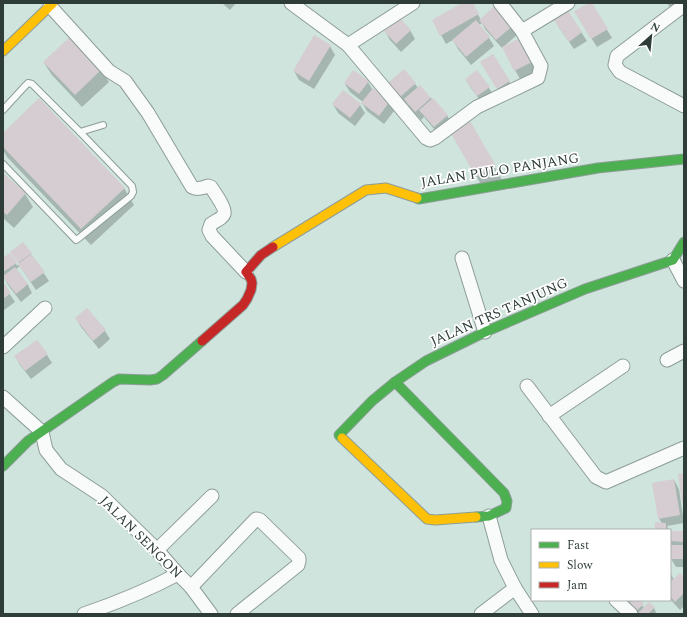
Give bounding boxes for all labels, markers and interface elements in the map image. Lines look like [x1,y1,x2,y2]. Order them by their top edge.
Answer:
north arrow [631,16,671,56]
text: N [647,18,663,37]
street label: JALAN PULO PANJANG [419,147,581,193]
street label: JALAN TRS TANJUNG [427,272,571,352]
street label: JALAN SENGON [95,491,187,583]
legend [531,529,671,601]
text: Fast [567,536,589,555]
text: Slow [567,556,593,575]
text: Jam [567,576,588,595]

